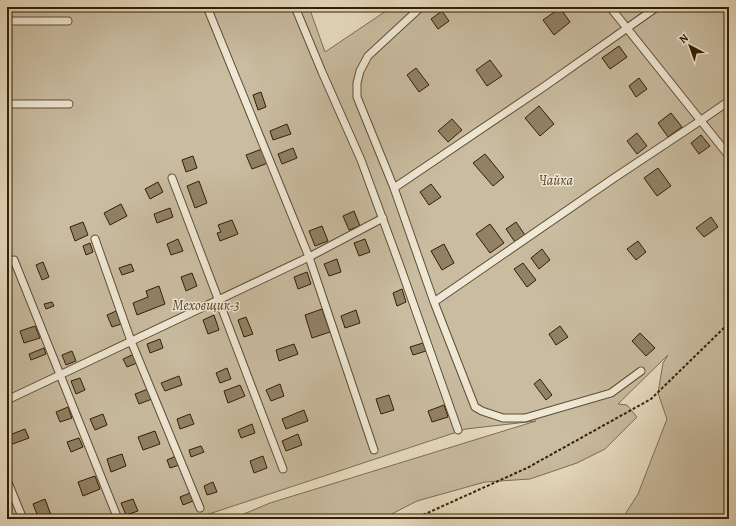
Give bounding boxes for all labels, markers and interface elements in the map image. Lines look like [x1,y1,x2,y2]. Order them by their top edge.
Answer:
north arrow [670,26,710,66]
text: N [676,31,692,47]
park label: Чайка [539,171,574,190]
park label: Меховщик-3 [172,296,240,315]

